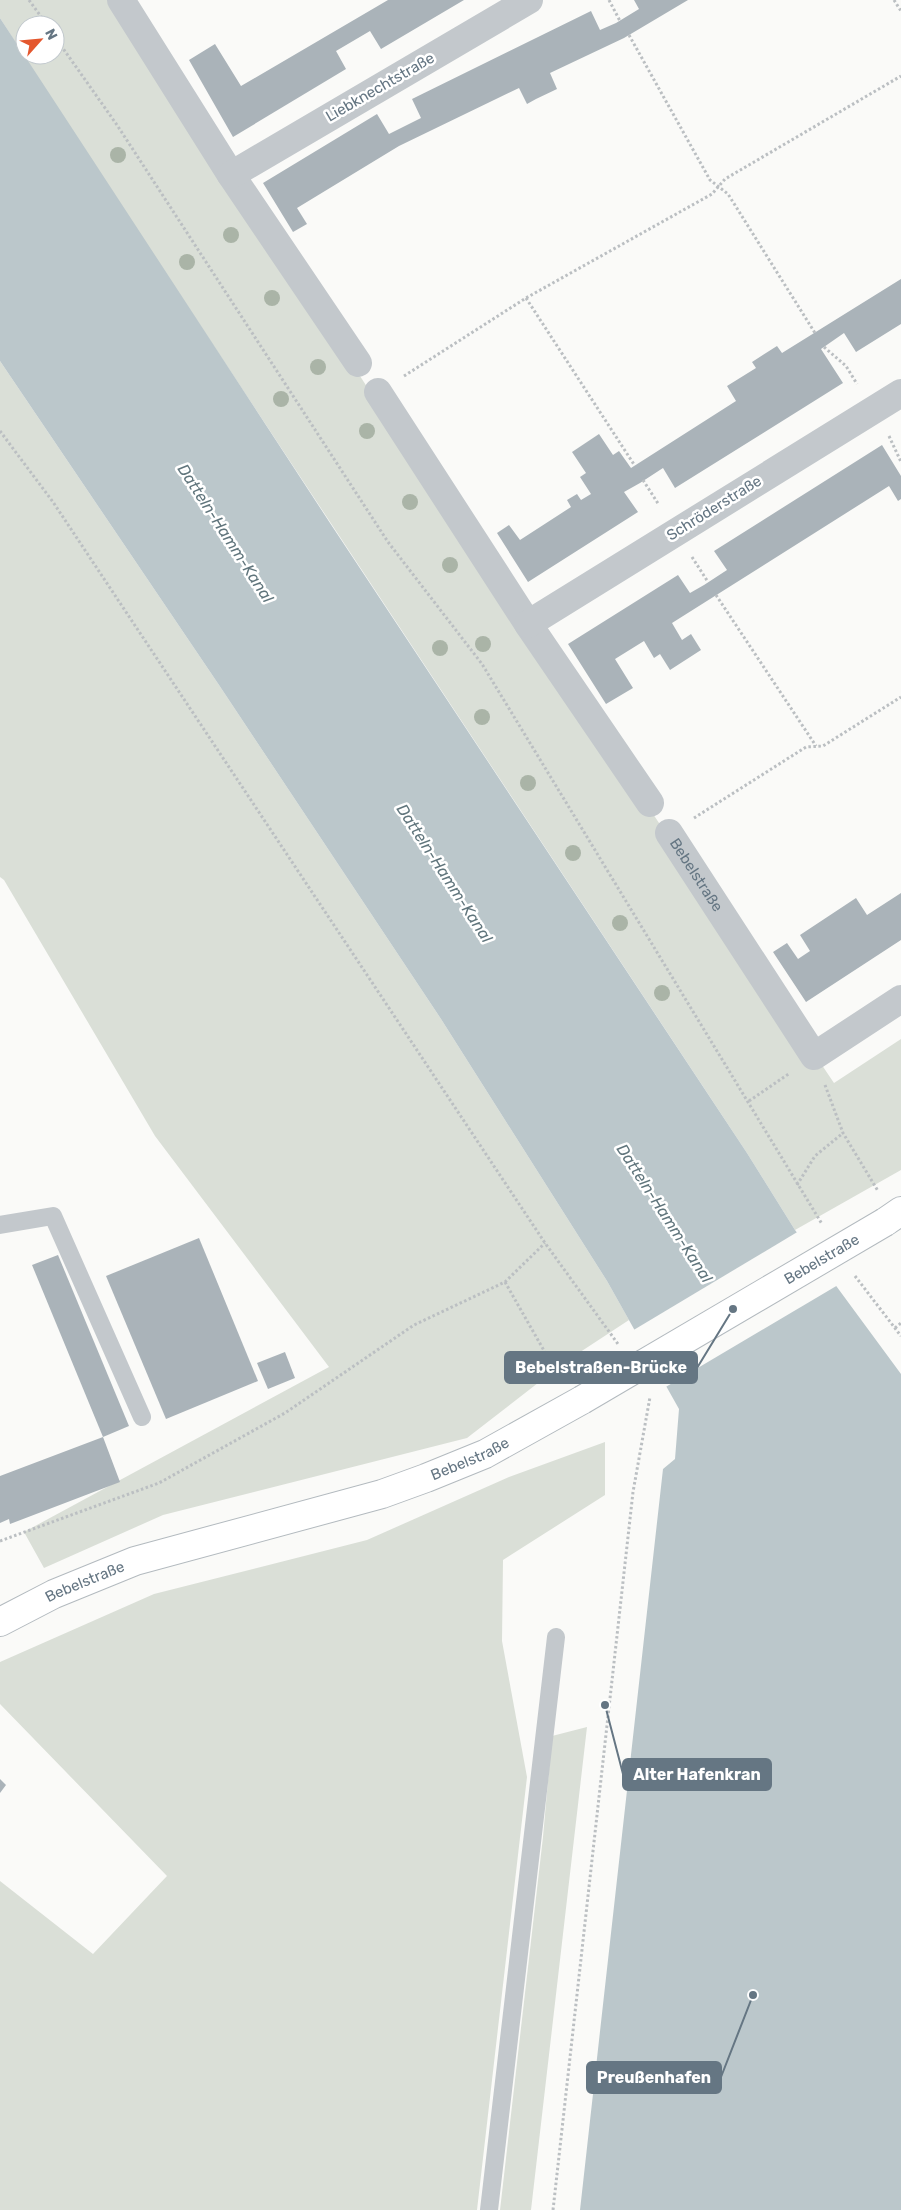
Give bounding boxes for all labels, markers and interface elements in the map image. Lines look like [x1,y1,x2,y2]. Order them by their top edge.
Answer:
north arrow [15,15,65,65]
text: N [41,26,61,43]
street label: Liebknechtstraße [322,49,438,125]
water label: Datteln-Hamm-Kanal [174,460,278,607]
street label: Schröderstraße [663,472,765,544]
water label: Datteln-Hamm-Kanal [393,800,497,947]
street label: Bebelstraße [666,835,727,915]
water label: Datteln-Hamm-Kanal [613,1140,717,1287]
street label: Bebelstraße [781,1230,862,1288]
callout: Bebelstraßen-Brücke [505,1352,697,1383]
text: Bebelstraßen-Brücke [515,1358,687,1377]
street label: Bebelstraße [428,1433,512,1484]
street label: Bebelstraße [42,1557,127,1606]
callout: Alter Hafenkran [623,1759,771,1790]
text: Alter Hafenkran [633,1765,761,1784]
callout: Preußenhafen [587,2062,721,2093]
text: Preußenhafen [597,2068,711,2087]

